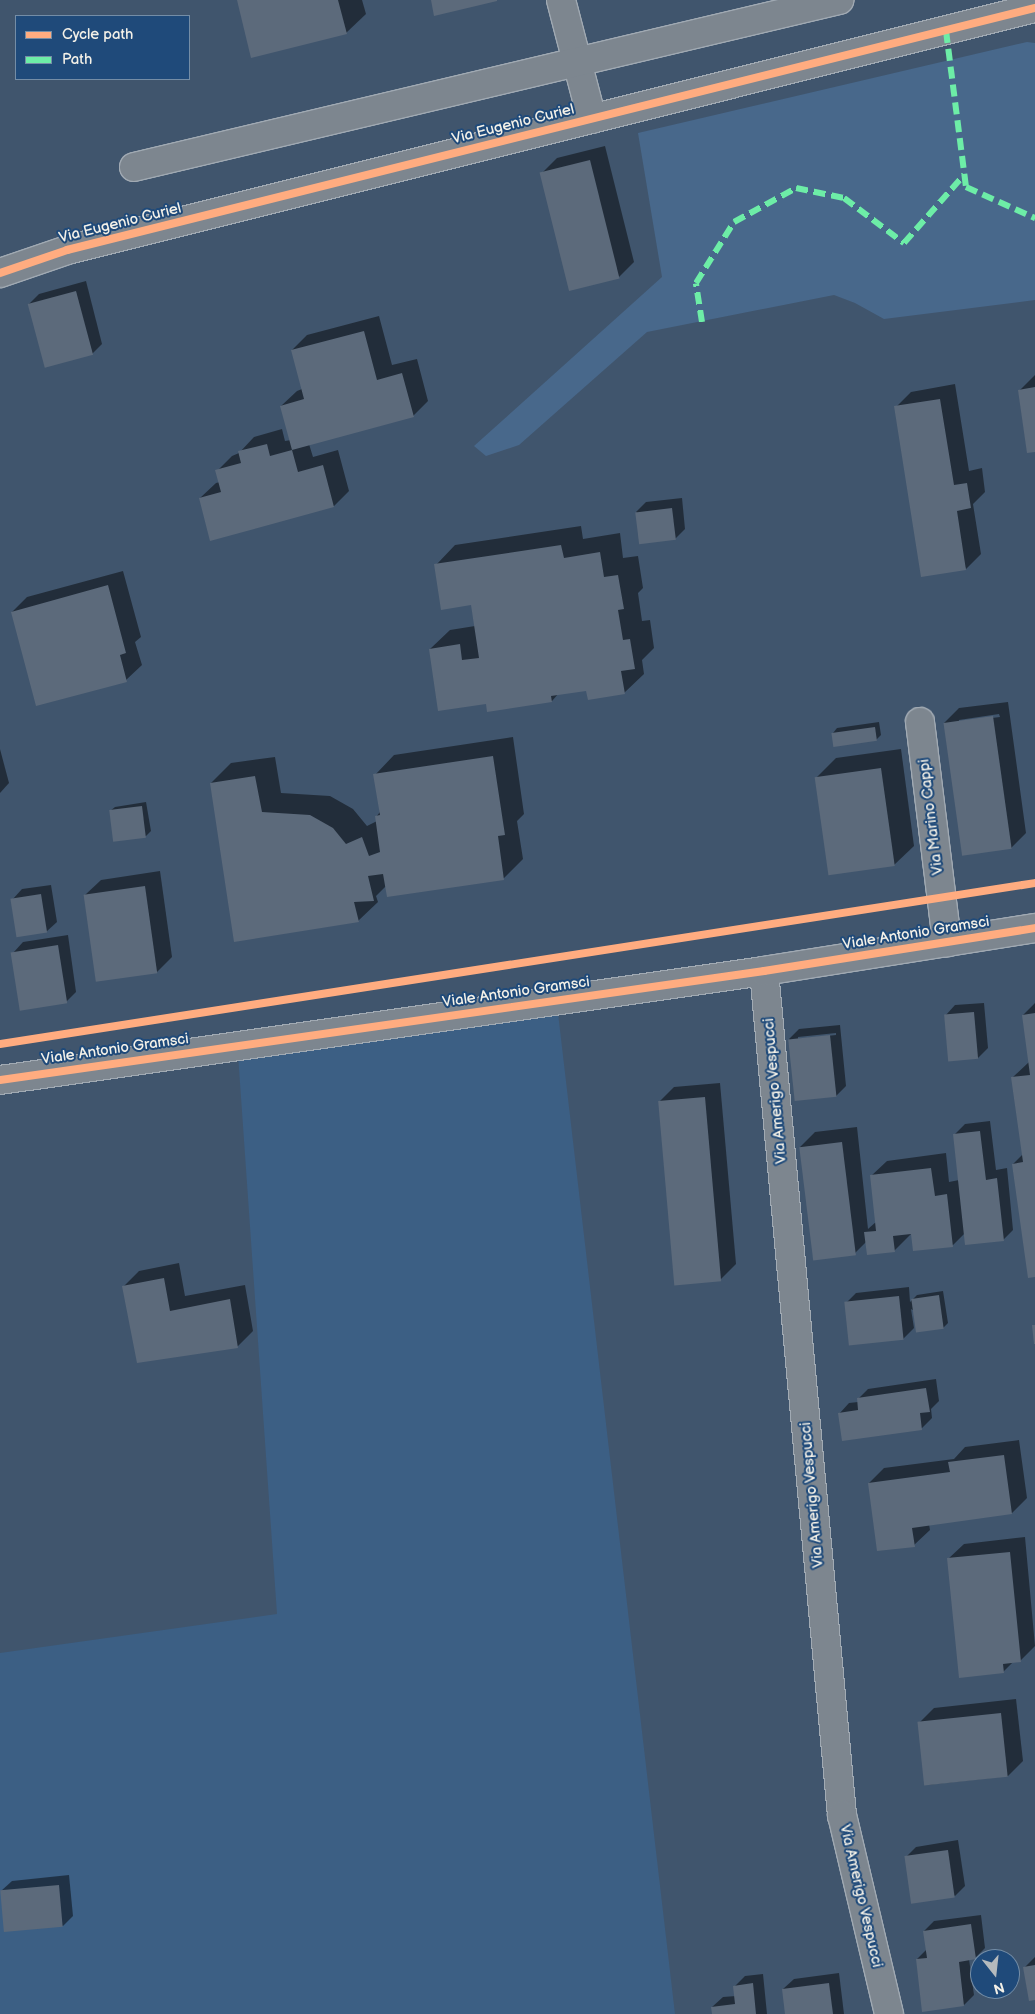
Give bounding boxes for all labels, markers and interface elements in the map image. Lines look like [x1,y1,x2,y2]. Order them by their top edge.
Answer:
legend [15,15,190,80]
text: Cycle path [62,25,133,44]
text: Path [62,50,92,69]
street label: Via Eugenio Curiel [450,100,576,148]
street label: Via Eugenio Curiel [57,199,183,247]
street label: Via Marino Cappi [915,758,947,876]
street label: Viale Antonio Gramsci [841,912,991,954]
street label: Viale Antonio Gramsci [441,973,591,1011]
street label: Via Amerigo Vespucci [760,1017,790,1165]
street label: Viale Antonio Gramsci [40,1030,190,1068]
street label: Via Amerigo Vespucci [797,1421,827,1569]
street label: Via Amerigo Vespucci [836,1822,886,1970]
north arrow [970,1949,1020,1999]
text: N [992,1978,1006,1998]

